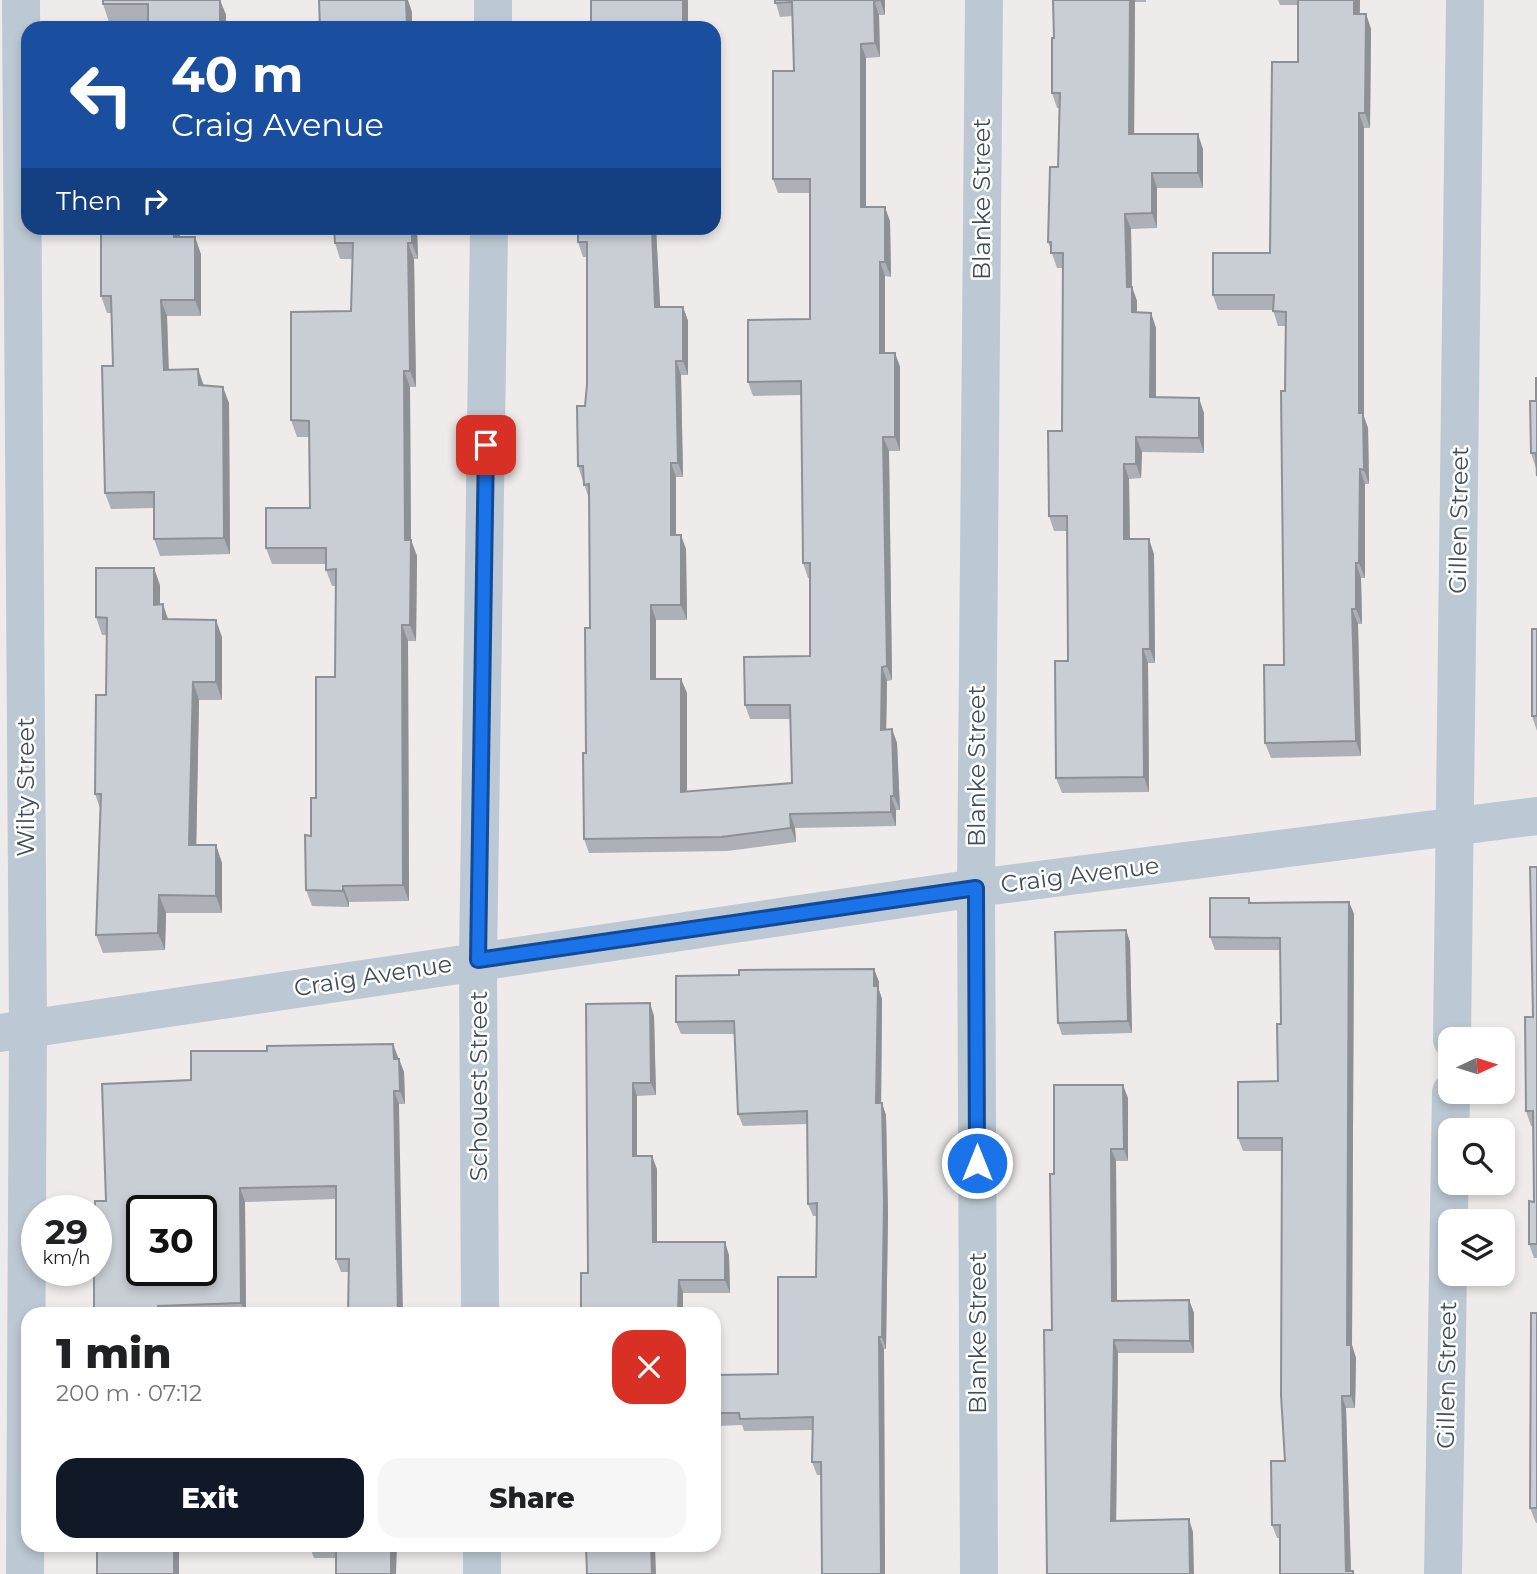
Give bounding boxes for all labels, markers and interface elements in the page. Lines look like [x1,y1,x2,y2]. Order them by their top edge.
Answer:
text: 40 m [171,45,303,104]
icon: left [56,49,147,140]
text: Craig Avenue [171,105,384,144]
street label: Blanke Street [967,118,996,280]
icon: right [136,182,174,220]
text: Then [56,185,122,217]
pin [456,415,516,475]
icon: arrive [467,426,505,464]
street label: Gillen Street [1443,446,1474,594]
street label: Blanke Street [962,685,991,847]
street label: Wilty Street [11,717,40,857]
street label: Craig Avenue [999,850,1161,899]
street label: Craig Avenue [292,949,454,1002]
street label: Schouest Street [464,991,493,1181]
north arrow [1438,1027,1516,1104]
map controls [1438,1027,1515,1286]
button: search [1438,1118,1515,1195]
position arrow [940,1126,1014,1200]
speed limit sign: 30 [126,1195,217,1286]
button: layers [1438,1209,1515,1286]
text: 29 [45,1210,88,1253]
text: km/h [42,1247,91,1269]
street label: Blanke Street [963,1252,992,1414]
street label: Gillen Street [1431,1301,1462,1449]
text: 1 min [56,1327,172,1379]
button: close [612,1330,686,1404]
text: 200 m · 07:12 [56,1379,202,1407]
button: Exit [56,1458,364,1538]
button: Share [378,1458,686,1538]

